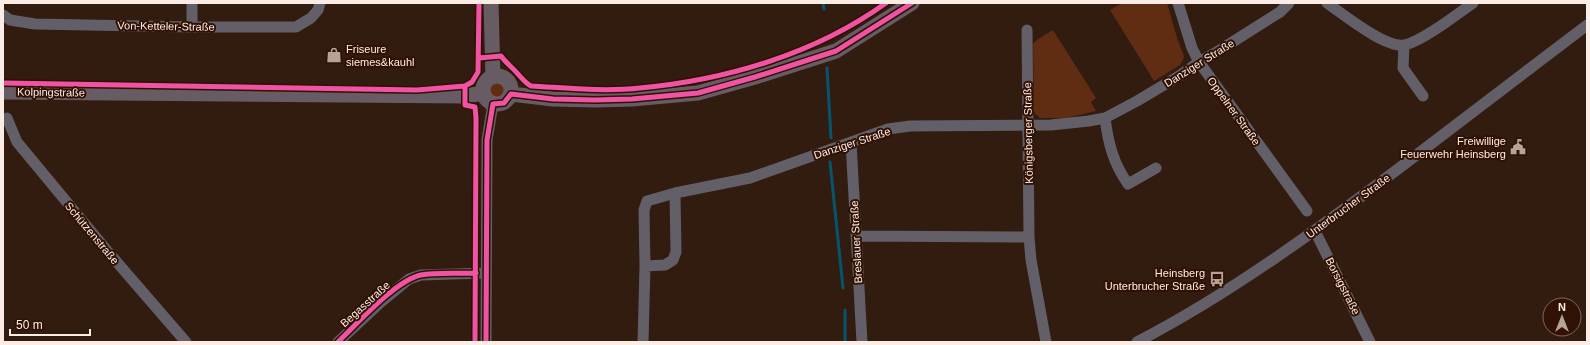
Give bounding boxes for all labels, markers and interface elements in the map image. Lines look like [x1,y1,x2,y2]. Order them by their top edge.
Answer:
street label: Von-Ketteler-Straße [117,19,215,33]
street label: Danziger Straße [1162,37,1236,89]
place label: Friseure siemes&kauhl [346,43,414,68]
shop icon: Friseure siemes&kauhl [325,46,343,64]
street label: Oppelner Straße [1205,75,1263,147]
street label: Königsberger Straße [1021,82,1035,184]
street label: Kolpingstraße [17,85,85,99]
street label: Danziger Straße [812,125,892,161]
place label: Freiwillige Feuerwehr Heinsberg [1400,135,1506,160]
public building icon: Freiwillige Feuerwehr Heinsberg [1509,138,1527,156]
street label: Unterbrucher Straße [1304,172,1392,240]
street label: Schützenstraße [63,200,121,266]
street label: Breslauer Straße [848,200,864,284]
street label: Borsigstraße [1323,255,1363,317]
place label: Heinsberg Unterbrucher Straße [1105,267,1205,292]
bus stop icon: Heinsberg Unterbrucher Straße [1208,270,1226,288]
street label: Begasstraße [338,279,392,329]
north arrow [1542,297,1582,337]
text: N [1558,301,1566,313]
scale bar [10,311,90,337]
text: 50 m [16,318,43,332]

